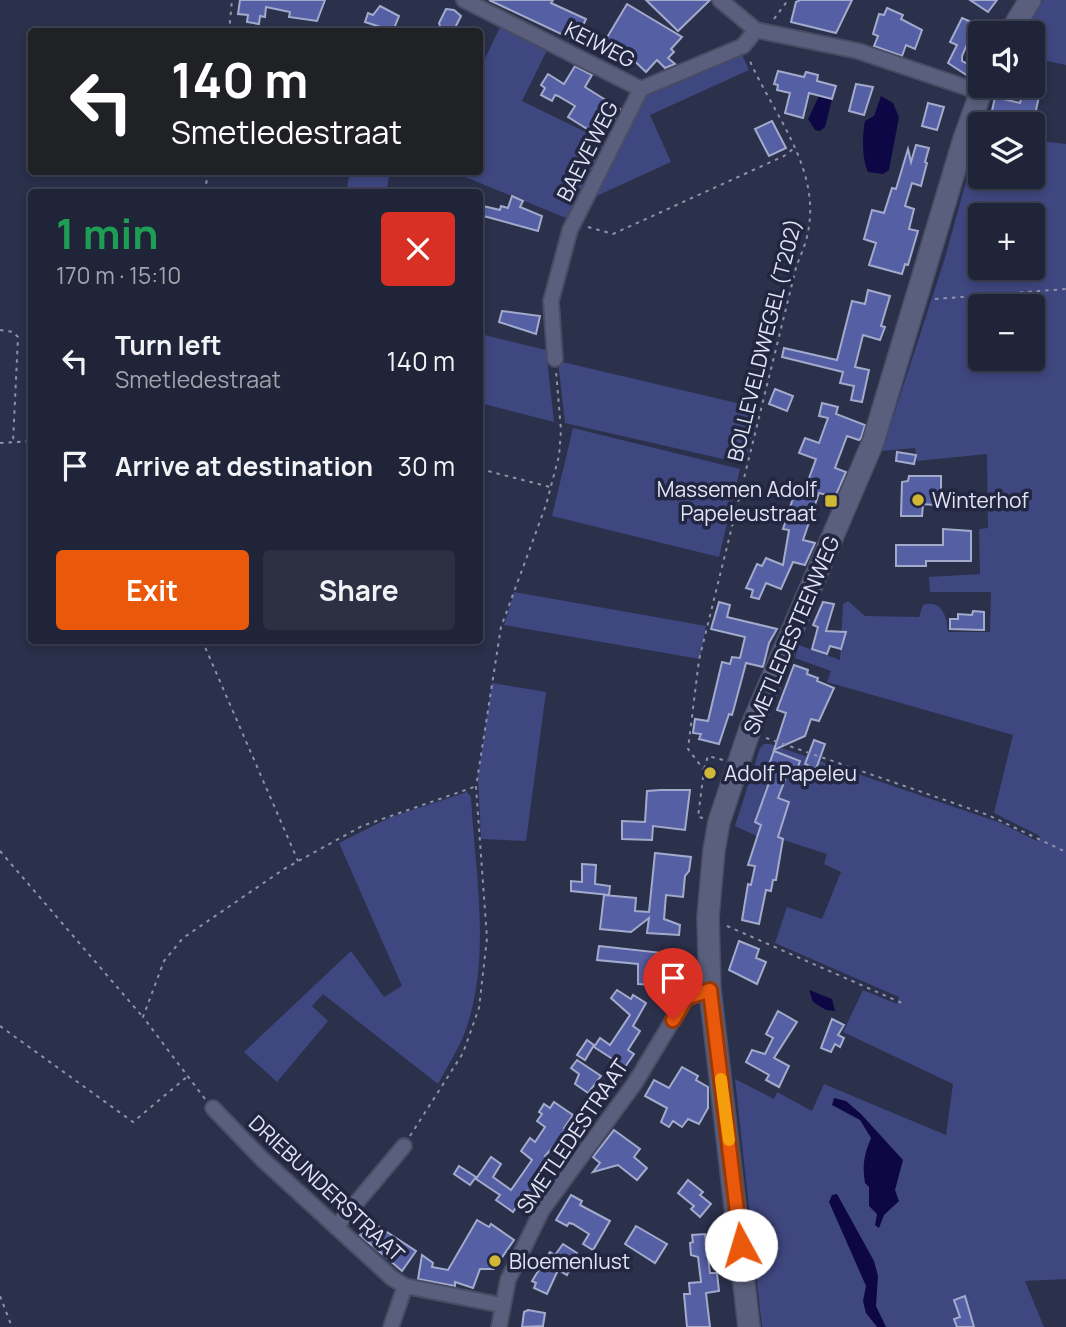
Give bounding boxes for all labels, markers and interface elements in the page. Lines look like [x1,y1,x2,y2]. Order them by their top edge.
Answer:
street label: KEIWEG [560,14,640,74]
map controls [968,21,1045,371]
button: sound [968,21,1045,98]
text: 140 m [171,46,308,113]
icon: left [56,56,147,147]
street label: BAEVEWEG [550,96,624,206]
text: Smetledestraat [171,110,402,154]
button: layers [968,112,1045,189]
button: + [968,203,1045,280]
text: 1 min [56,204,159,262]
button: close [381,212,455,286]
street label: BOLLEVELDWEGEL (T202) [720,216,808,464]
text: 170 m · 15:10 [56,259,181,291]
button: − [968,294,1045,371]
text: Turn left [115,327,222,363]
icon: left [56,342,94,380]
text: 140 m [386,343,455,379]
text: Smetledestraat [115,363,281,395]
icon: arrive [56,447,94,485]
text: Arrive at destination [115,448,373,484]
text: 30 m [398,448,455,484]
place label: Massemen Adolf Papeleustraat [657,475,818,527]
place label: Winterhof [932,486,1029,514]
marker: Winterhof [910,492,926,508]
marker: Massemen Adolf Papeleustraat [823,493,839,509]
street label: SMETLEDESTEENWEG [737,531,846,738]
button: Exit [56,550,249,630]
button: Share [263,550,455,630]
place label: Adolf Papeleu [724,759,857,787]
marker: Adolf Papeleu [702,765,718,781]
pin [643,948,703,1020]
icon: arrive [654,959,692,997]
street label: SMETLEDESTRAAT [510,1053,634,1219]
street label: DRIEBUNDERSTRAAT [243,1109,411,1268]
position arrow [704,1208,778,1282]
place label: Bloemenlust [509,1247,630,1275]
marker: Bloemenlust [487,1253,503,1269]

